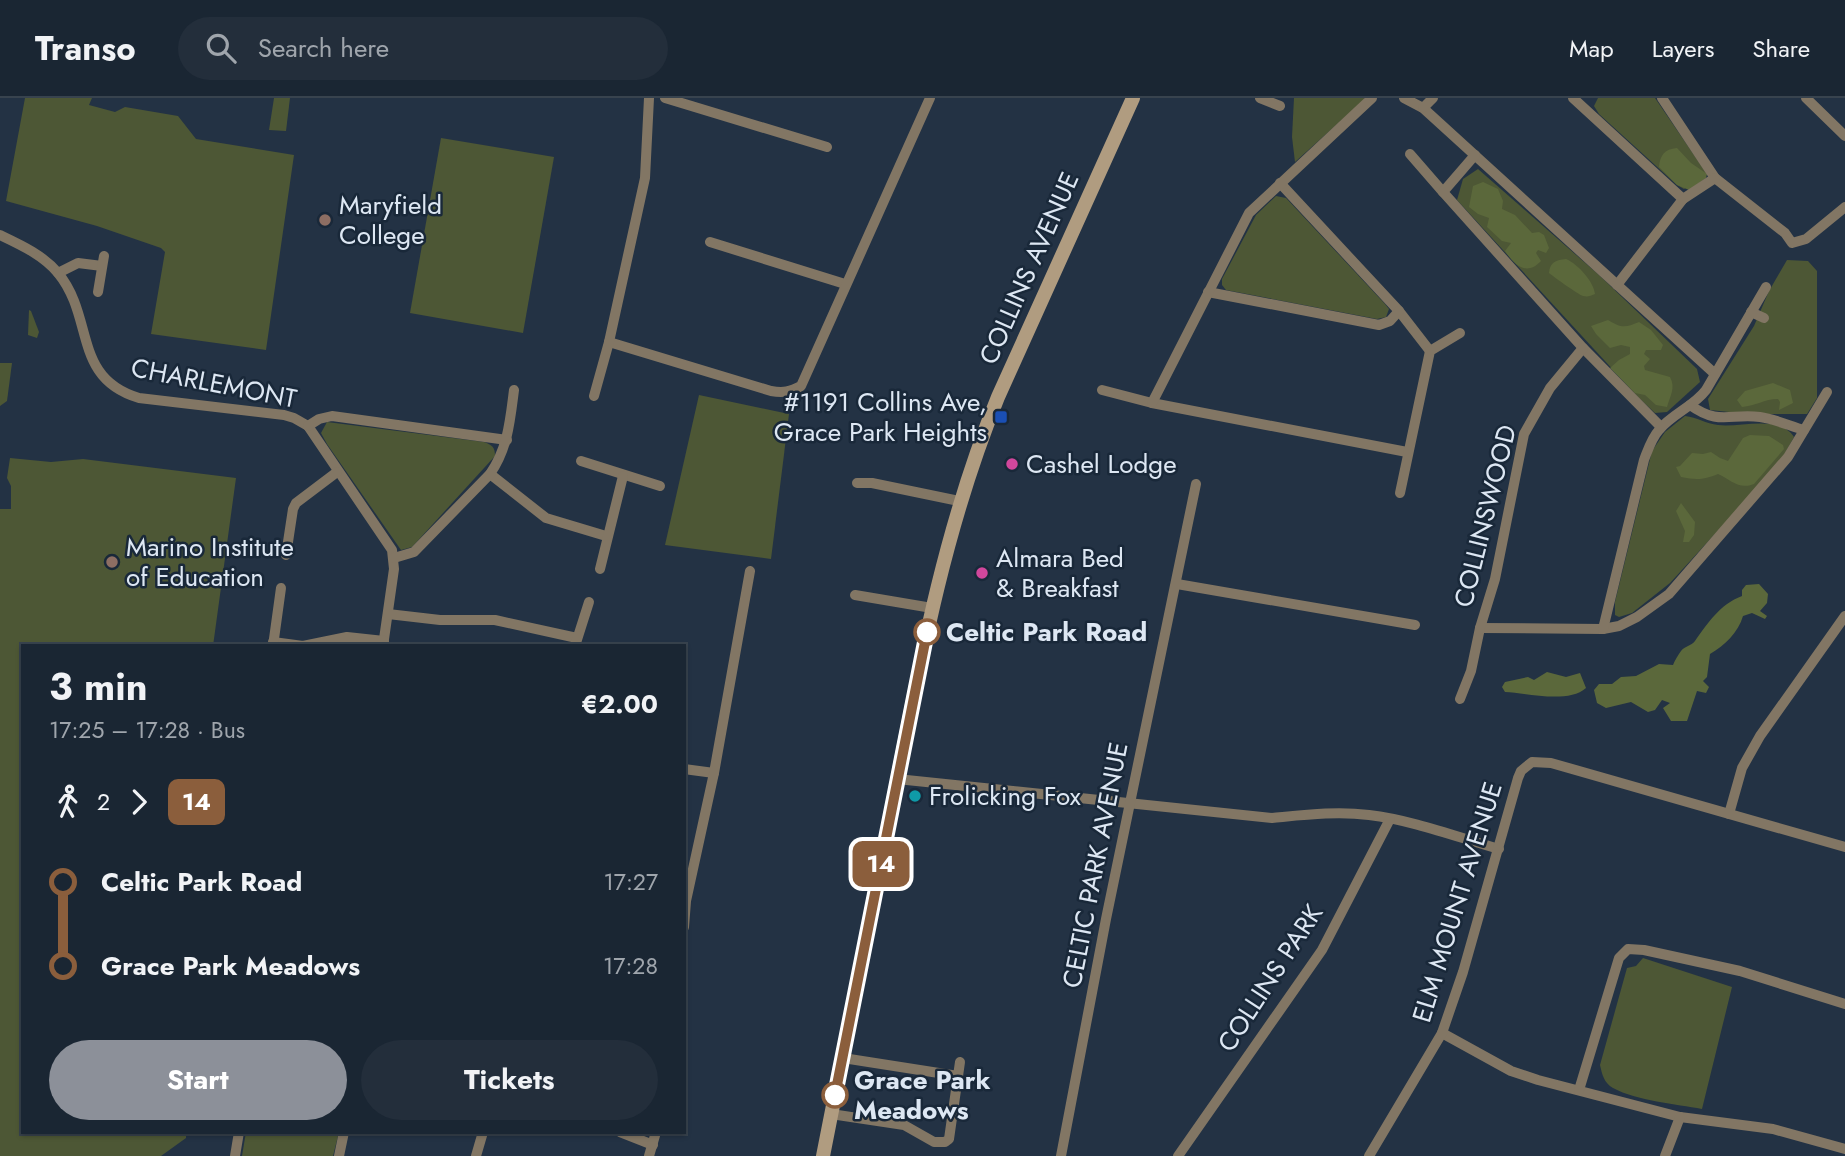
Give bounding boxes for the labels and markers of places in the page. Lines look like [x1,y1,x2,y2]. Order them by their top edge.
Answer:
place label: Maryfield College [339,186,442,254]
marker: Maryfield College [317,212,333,228]
place label: #1191 Collins Ave, Grace Park Heights [774,383,987,451]
marker: #1191 Collins Ave, Grace Park Heights [993,409,1009,425]
place label: Cashel Lodge [1026,445,1177,483]
marker: Cashel Lodge [1004,456,1020,472]
place label: Marino Institute of Education [126,528,294,596]
place label: Almara Bed & Breakfast [996,539,1124,607]
marker: Marino Institute of Education [104,554,120,570]
marker: Almara Bed & Breakfast [974,565,990,581]
place label: Celtic Park Road [946,613,1147,651]
marker: Celtic Park Road [914,619,940,645]
place label: Frolicking Fox [929,777,1081,815]
marker: Frolicking Fox [907,788,923,804]
place label: Grace Park Meadows [854,1061,991,1129]
marker: Grace Park Meadows [822,1082,848,1108]

